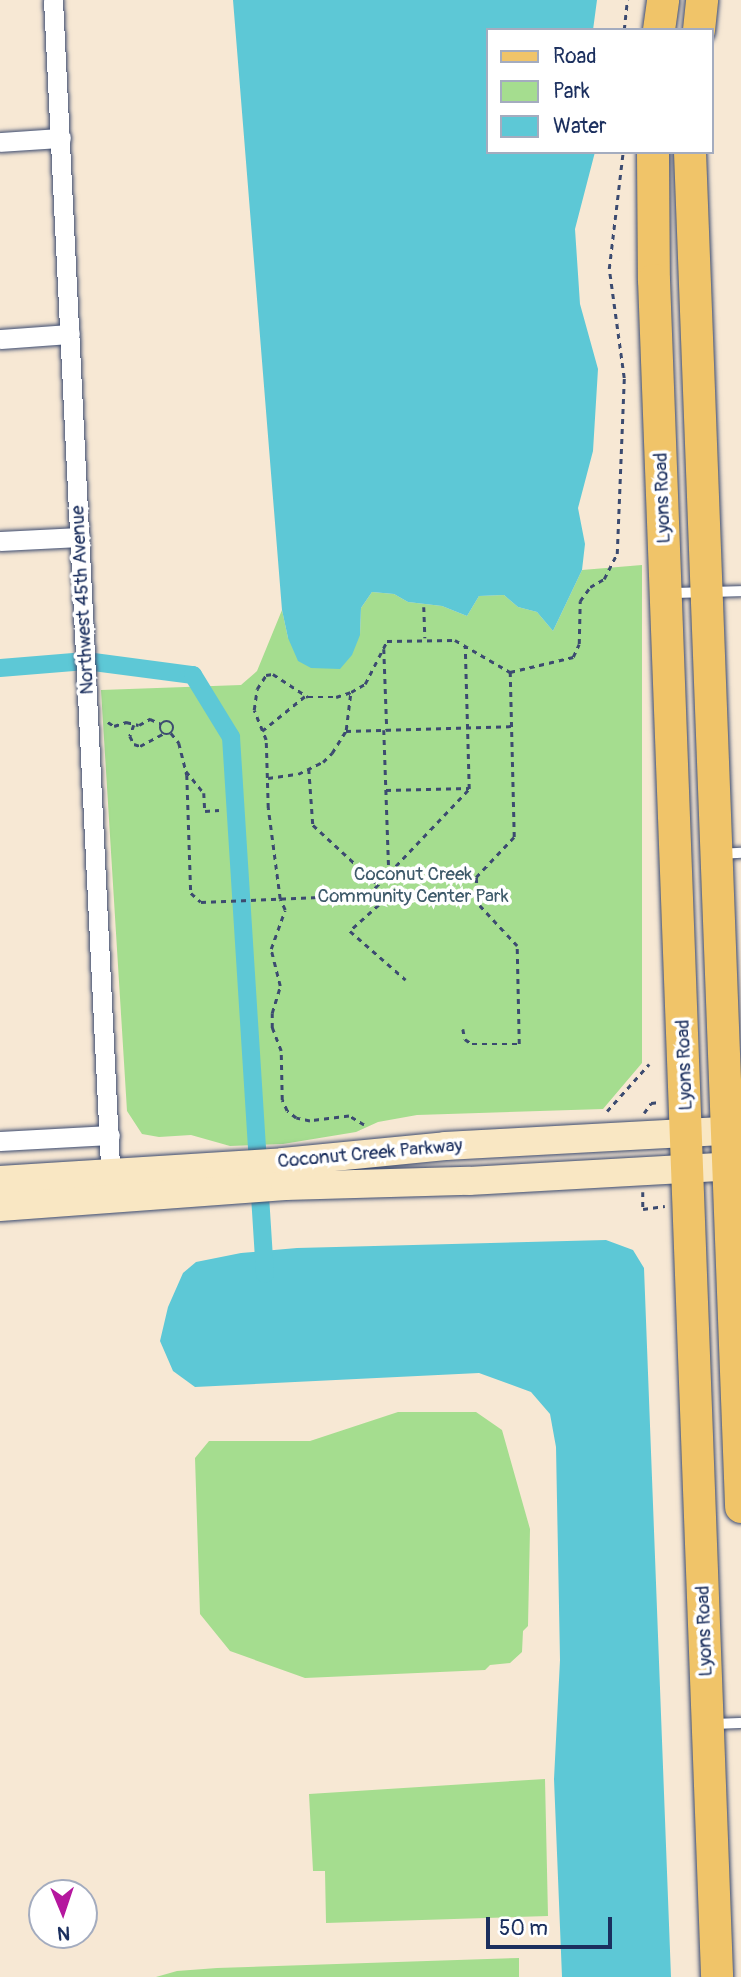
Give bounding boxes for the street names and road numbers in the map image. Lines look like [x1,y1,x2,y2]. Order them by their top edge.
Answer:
street label: Lyons Road [650,452,676,544]
street label: Northwest 45th Avenue [67,505,99,695]
street label: Lyons Road [672,1019,698,1111]
street label: Coconut Creek Parkway [277,1135,463,1173]
street label: Lyons Road [692,1585,718,1677]

